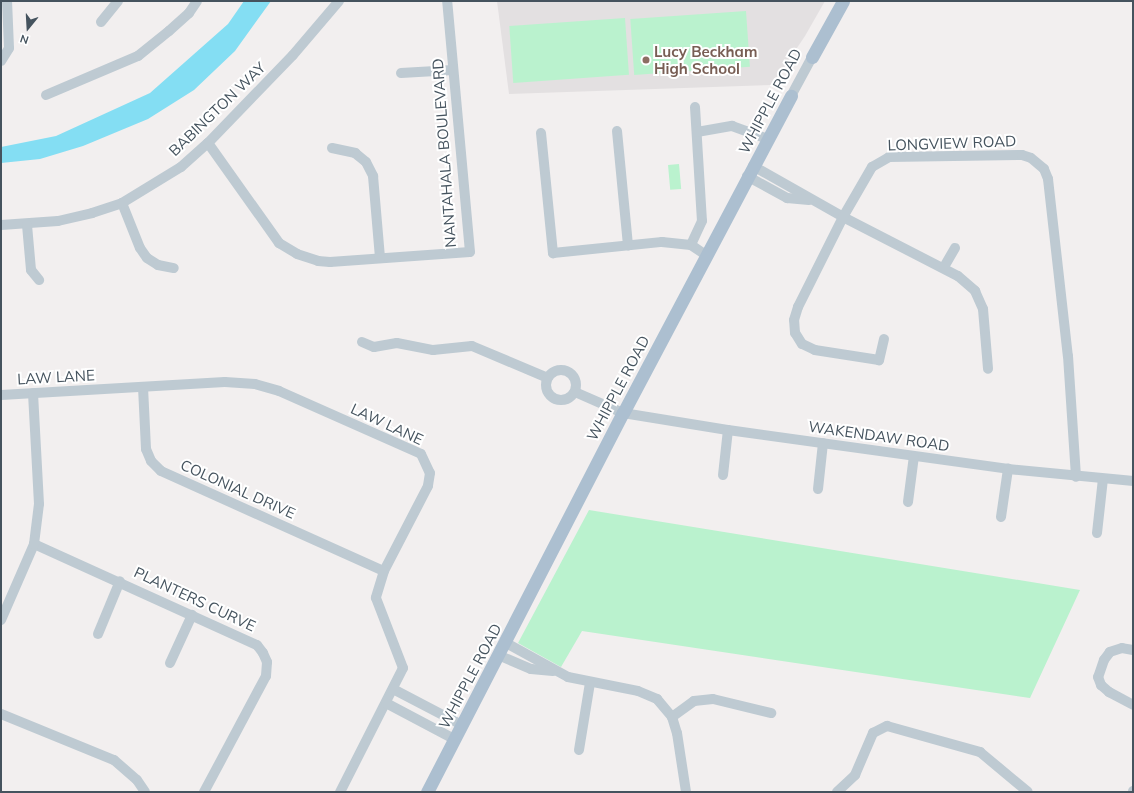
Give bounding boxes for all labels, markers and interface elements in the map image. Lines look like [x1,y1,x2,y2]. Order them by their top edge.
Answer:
north arrow [8,8,48,48]
text: N [18,31,30,47]
place label: Lucy Beckham High School [654,42,757,77]
street label: WHIPPLE ROAD [735,45,805,157]
marker: Lucy Beckham High School [641,55,651,65]
street label: BABINGTON WAY [165,58,269,160]
street label: NANTAHALA BOULEVARD [428,58,460,248]
street label: LONGVIEW ROAD [887,132,1017,154]
street label: WHIPPLE ROAD [583,332,653,444]
street label: LAW LANE [17,366,95,388]
street label: LAW LANE [348,399,426,449]
street label: WAKENDAW ROAD [807,417,951,455]
street label: COLONIAL DRIVE [178,456,298,522]
street label: PLANTERS CURVE [131,563,259,635]
street label: WHIPPLE ROAD [435,620,505,732]

